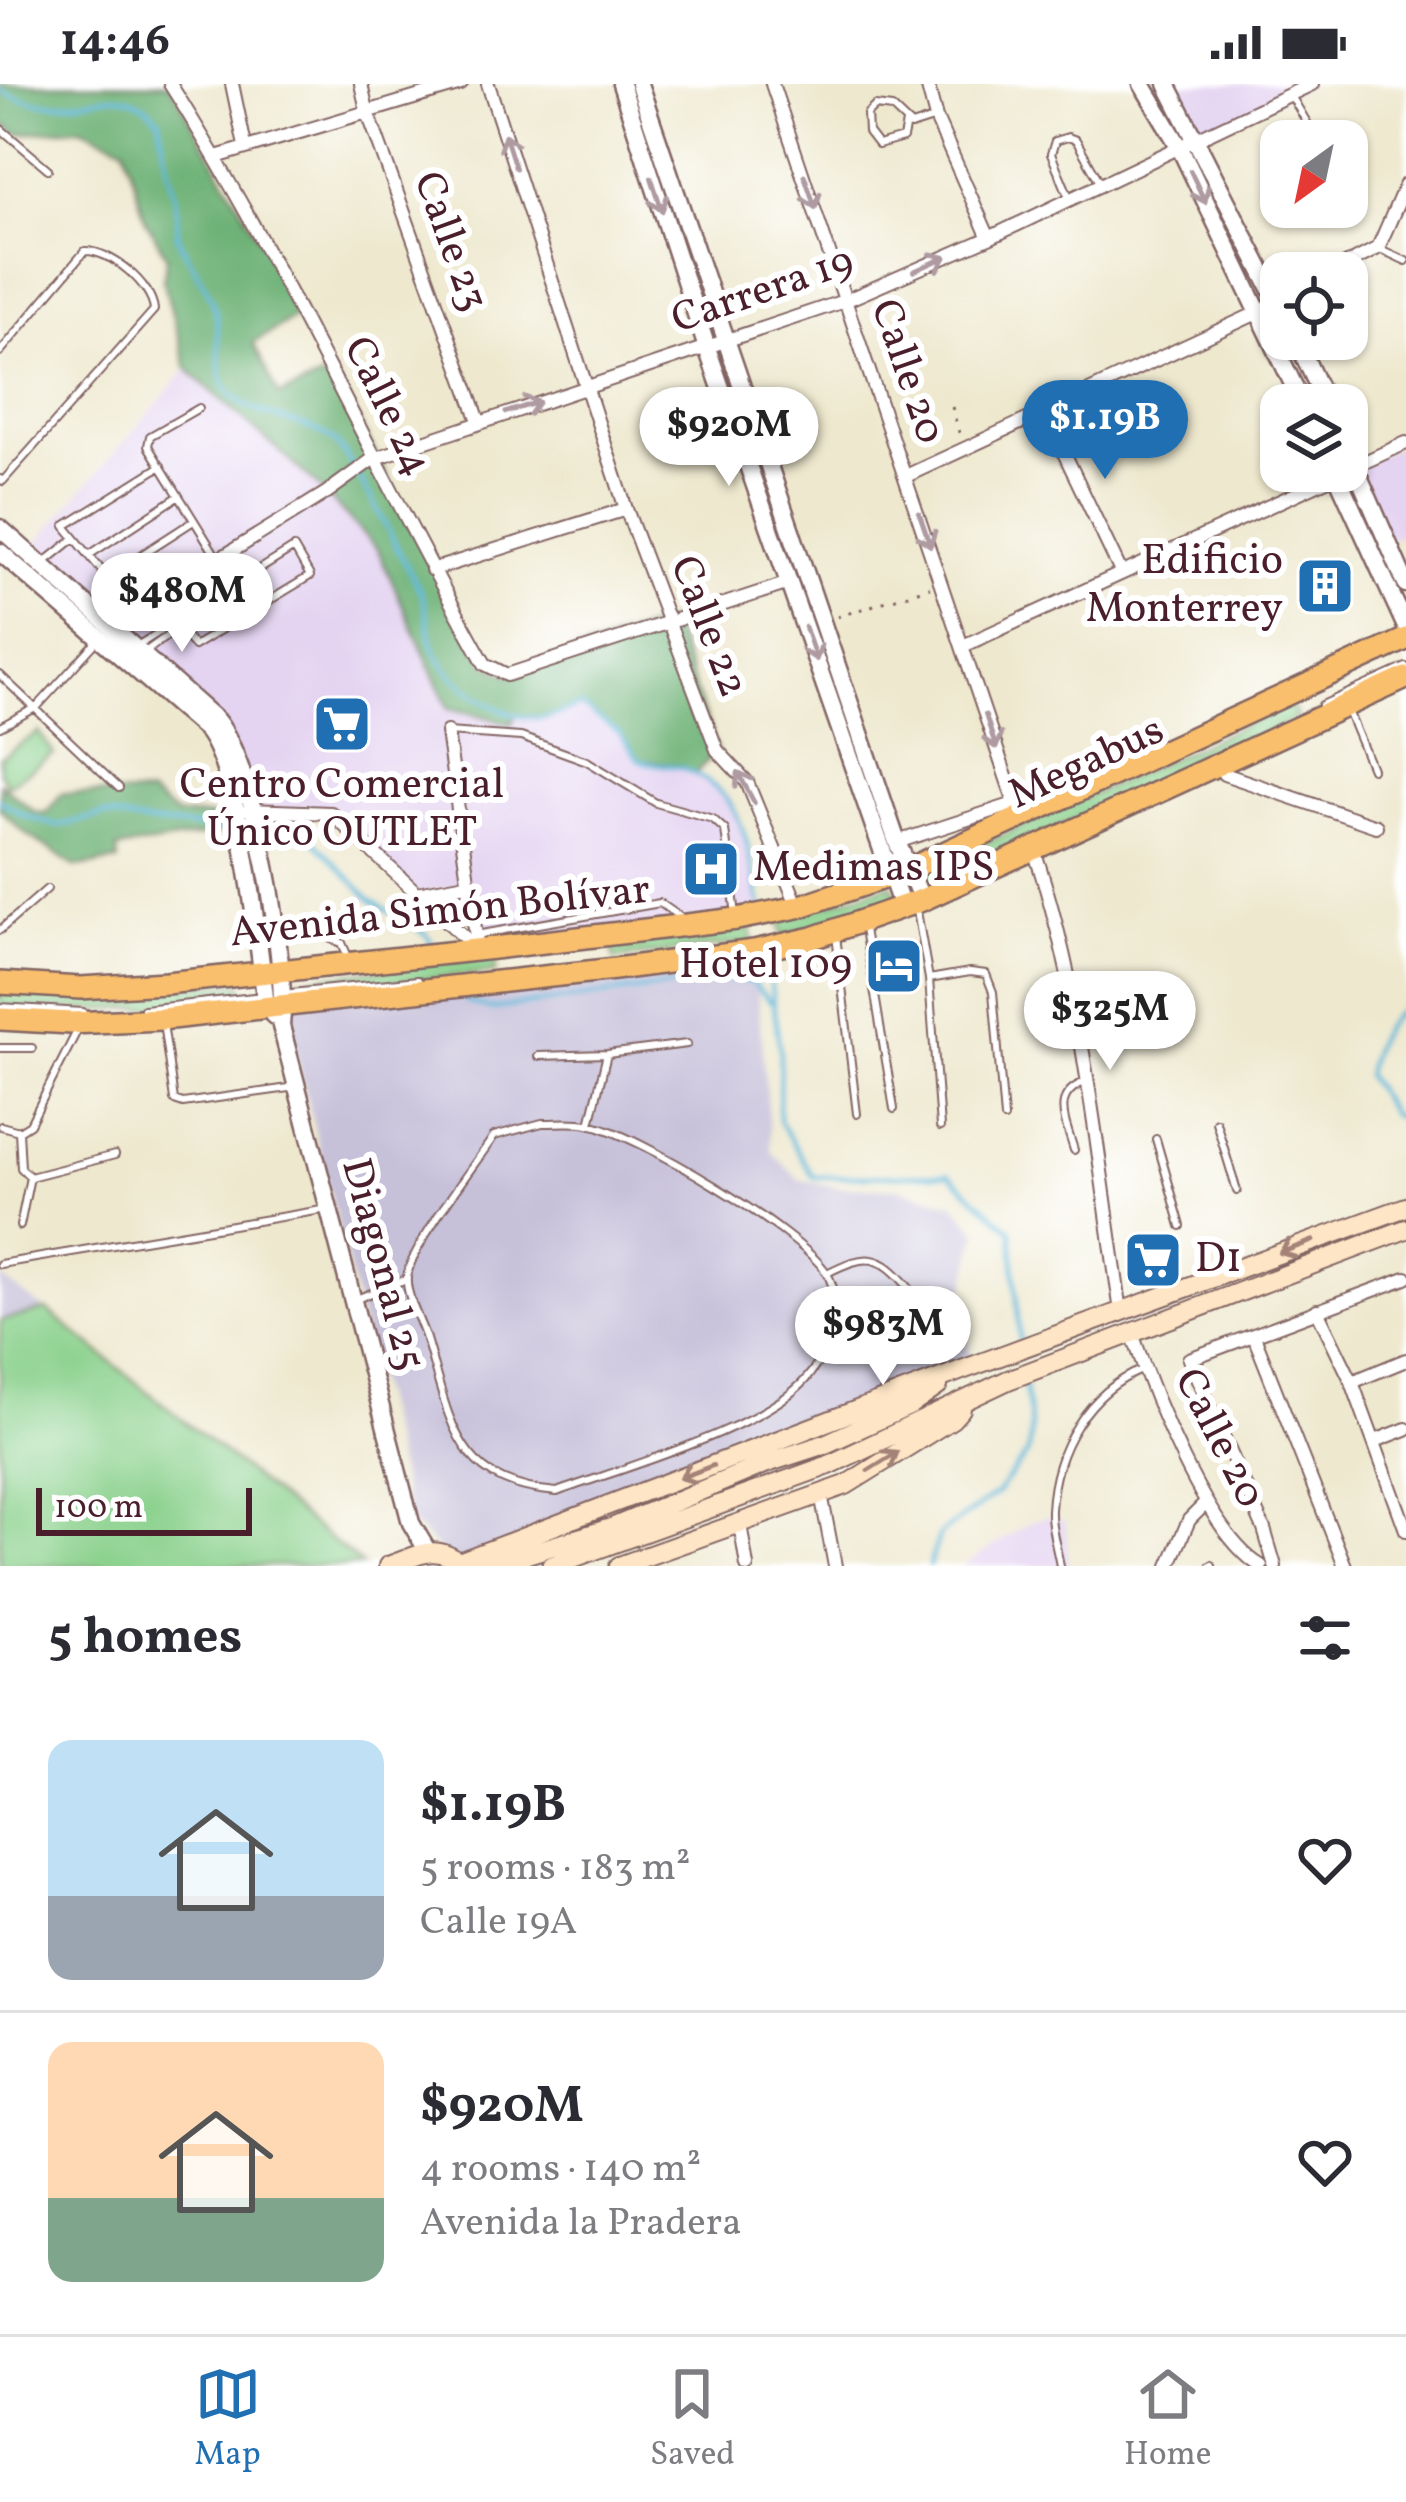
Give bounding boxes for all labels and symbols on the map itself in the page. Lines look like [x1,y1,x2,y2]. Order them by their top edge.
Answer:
north arrow [1260,120,1368,228]
one-way arrow [498,133,520,171]
street label: Calle 23 [397,164,501,320]
one-way arrow [1188,168,1210,204]
one-way arrow [801,173,822,210]
one-way arrow [648,175,670,213]
street label: Carrera 19 [664,233,862,351]
one-way arrow [911,251,947,273]
street label: Calle 20 [854,292,958,452]
street label: Calle 24 [327,327,445,487]
pin: $1.19B [1007,380,1203,482]
pin: $920M [645,387,813,489]
one-way arrow [503,394,541,416]
one-way arrow [916,511,937,548]
place label: Edificio Monterrey [1086,533,1283,640]
street label: Calle 22 [653,548,761,706]
pin: $480M [98,553,266,655]
building icon: Edificio Monterrey [1294,555,1356,617]
one-way arrow [802,624,823,661]
supermarket icon: Centro Comercial Único OUTLET [311,693,373,755]
street label: Megabus [1000,702,1174,826]
one-way arrow [981,712,1003,750]
place label: Centro Comercial Único OUTLET [180,757,504,864]
one-way arrow [734,769,757,805]
hospital icon: Medimas IPS [680,838,742,900]
place label: Medimas IPS [753,840,994,899]
street label: Avenida Simón Bolívar [227,862,653,964]
hotel icon: Hotel 109 [863,935,925,997]
place label: Hotel 109 [679,937,852,996]
pin: $325M [1026,971,1194,1073]
street label: Diagonal 25 [324,1152,438,1378]
supermarket icon: D1 [1122,1229,1184,1291]
place label: D1 [1195,1231,1242,1290]
one-way arrow [1278,1238,1315,1259]
pin: $983M [799,1286,967,1388]
street label: Calle 20 [1158,1359,1278,1519]
one-way arrow [865,1449,899,1473]
one-way arrow [678,1462,715,1484]
scale bar [36,1482,252,1535]

